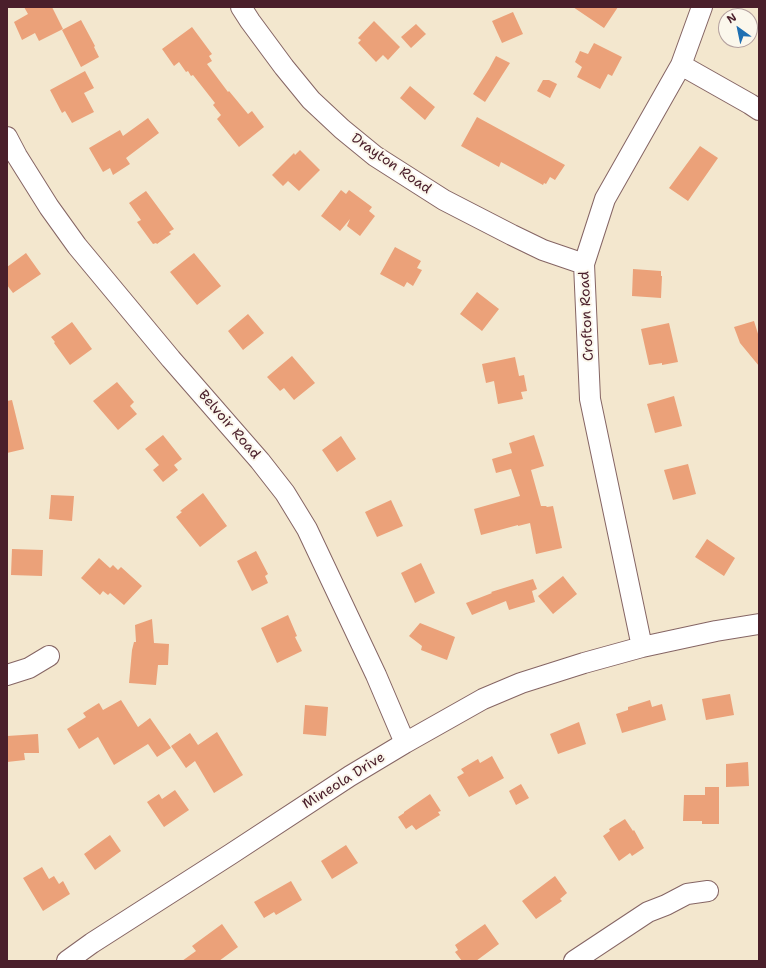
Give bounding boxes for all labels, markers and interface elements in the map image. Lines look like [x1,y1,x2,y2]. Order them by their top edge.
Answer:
north arrow [718,8,758,48]
text: N [724,10,739,27]
street label: Drayton Road [348,130,434,198]
street label: Crofton Road [576,271,598,361]
street label: Belvoir Road [195,387,263,463]
street label: Mineola Drive [300,749,388,813]

